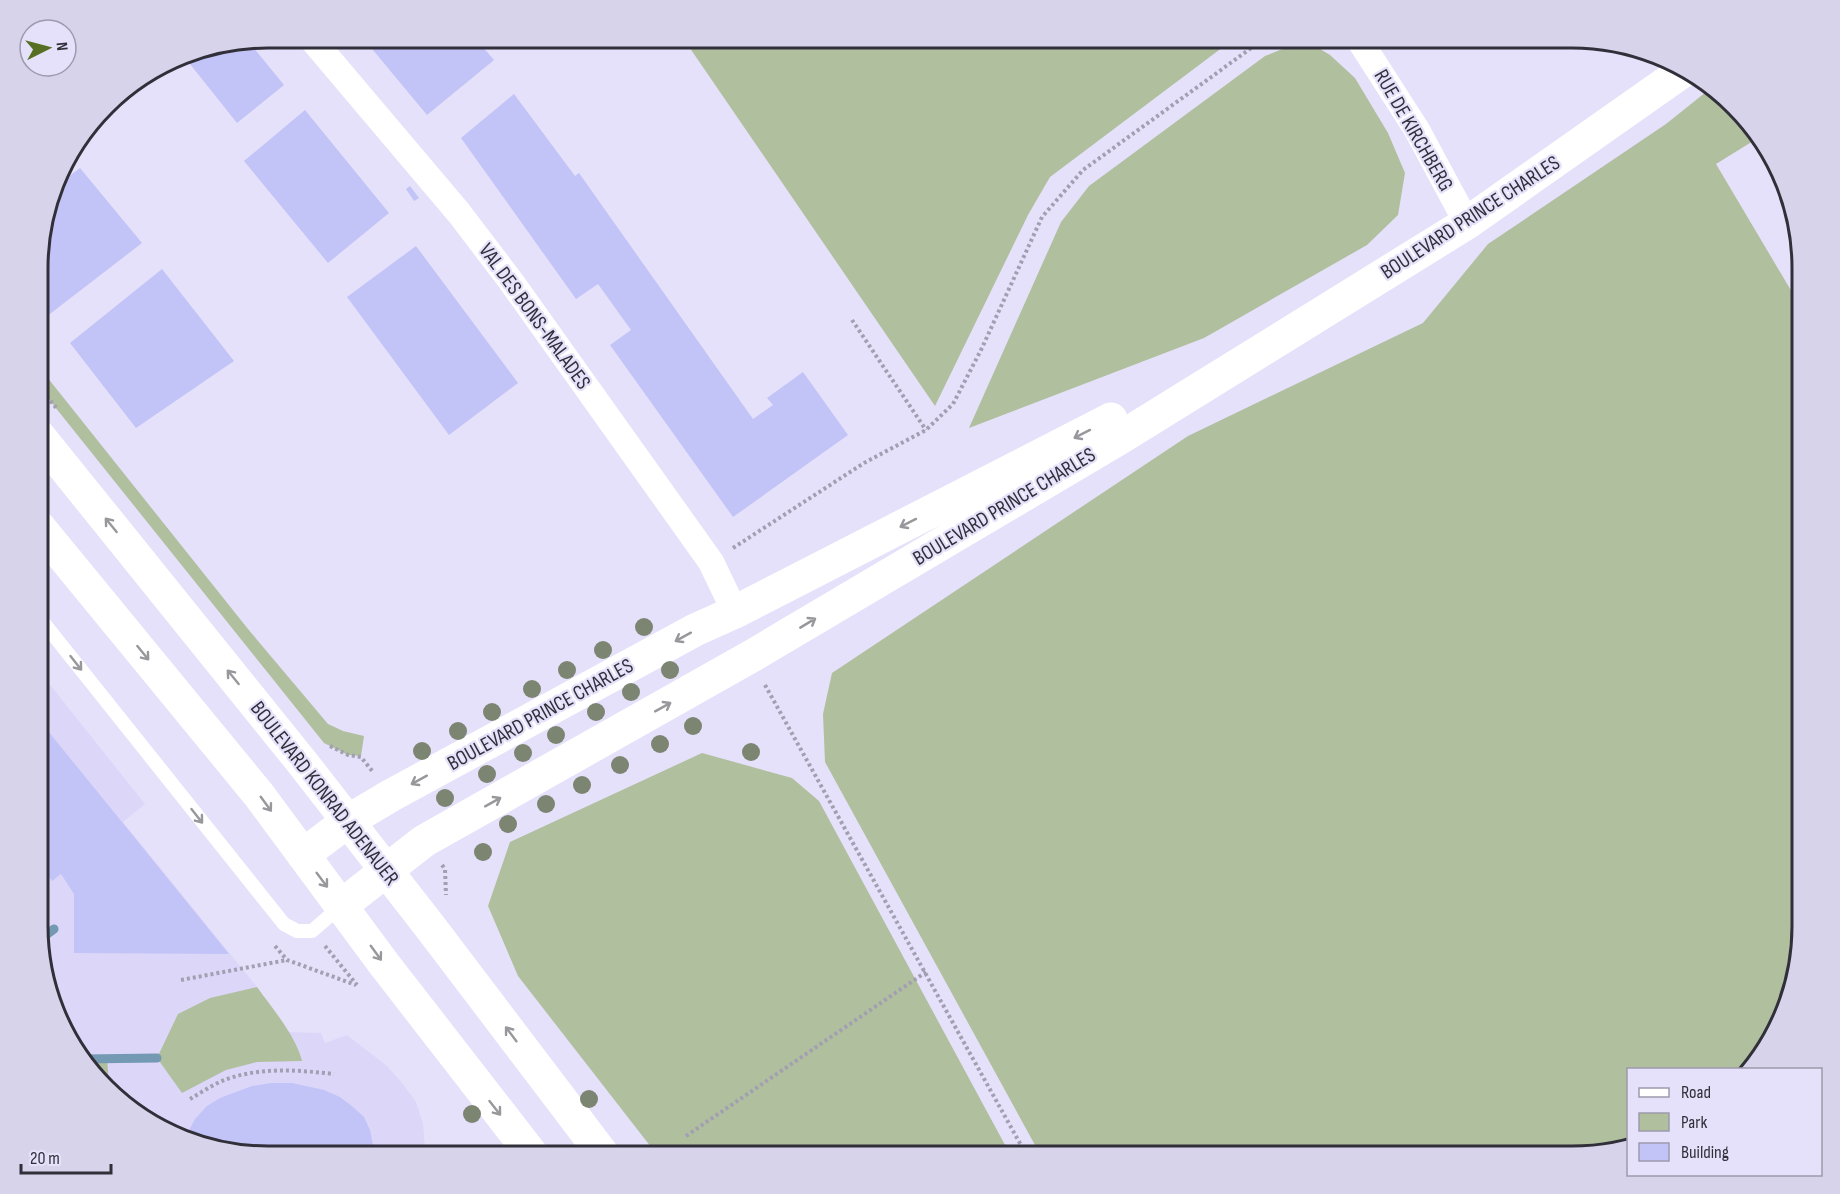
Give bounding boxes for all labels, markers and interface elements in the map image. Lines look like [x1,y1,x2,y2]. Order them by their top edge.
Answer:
north arrow [18,18,78,78]
text: N [52,41,71,52]
street label: RUE DE KIRCHBERG [1369,65,1458,196]
street label: BOULEVARD PRINCE CHARLES [1376,150,1564,285]
street label: VAL DES BONS-MALADES [473,239,596,394]
one-way arrow [1073,429,1091,440]
street label: BOULEVARD PRINCE CHARLES [909,442,1100,571]
one-way arrow [900,517,917,529]
one-way arrow [104,518,118,533]
one-way arrow [799,617,816,629]
one-way arrow [674,631,691,643]
one-way arrow [136,645,150,660]
street label: BOULEVARD PRINCE CHARLES [443,653,637,776]
one-way arrow [69,655,82,671]
one-way arrow [227,669,240,685]
street label: BOULEVARD KONRAD ADENAUER [245,696,404,890]
one-way arrow [654,701,671,713]
one-way arrow [411,774,428,786]
one-way arrow [260,796,272,812]
one-way arrow [484,796,501,808]
one-way arrow [190,808,203,824]
one-way arrow [316,872,328,888]
one-way arrow [370,945,382,961]
one-way arrow [505,1026,518,1042]
legend [1627,1068,1822,1176]
text: Road [1681,1082,1711,1103]
one-way arrow [489,1100,502,1116]
text: Park [1681,1112,1707,1133]
scale bar [21,1137,111,1175]
text: Building [1681,1142,1729,1163]
text: 20 m [30,1148,60,1169]

